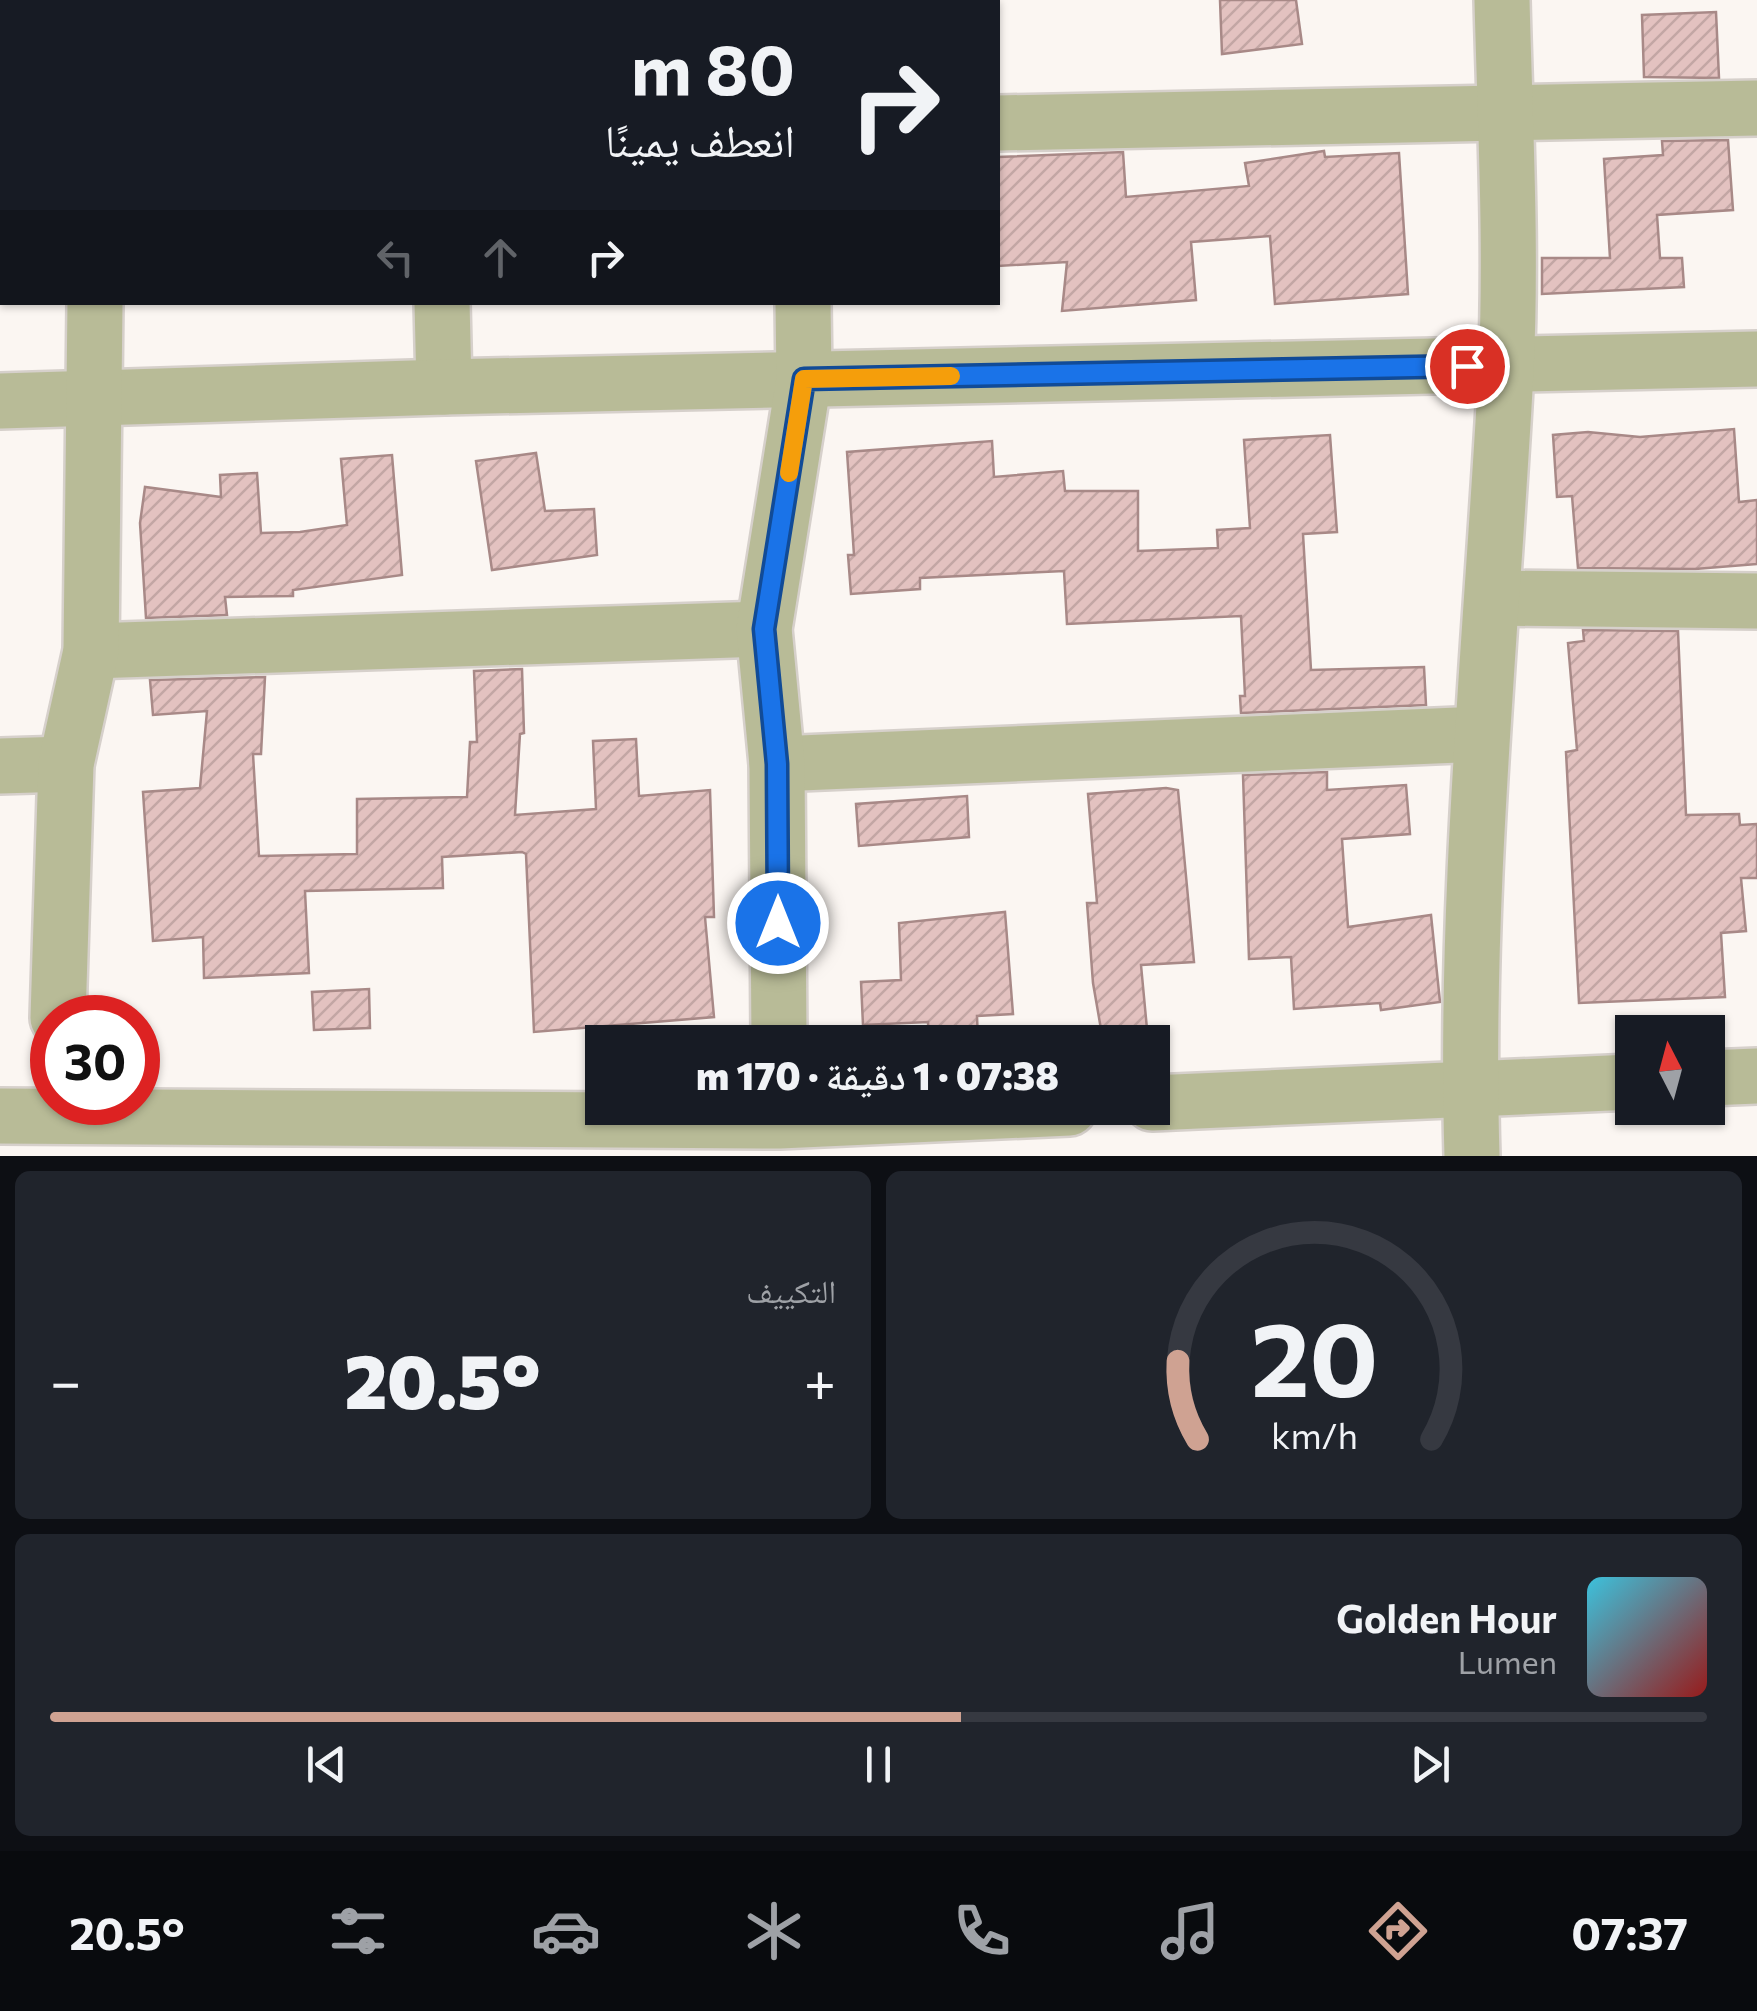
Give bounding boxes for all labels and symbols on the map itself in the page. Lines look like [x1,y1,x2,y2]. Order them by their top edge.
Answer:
pin [1425,324,1510,409]
position arrow [726,871,830,975]
speed limit sign: 30 [30,995,160,1125]
north arrow [1615,1015,1725,1125]

